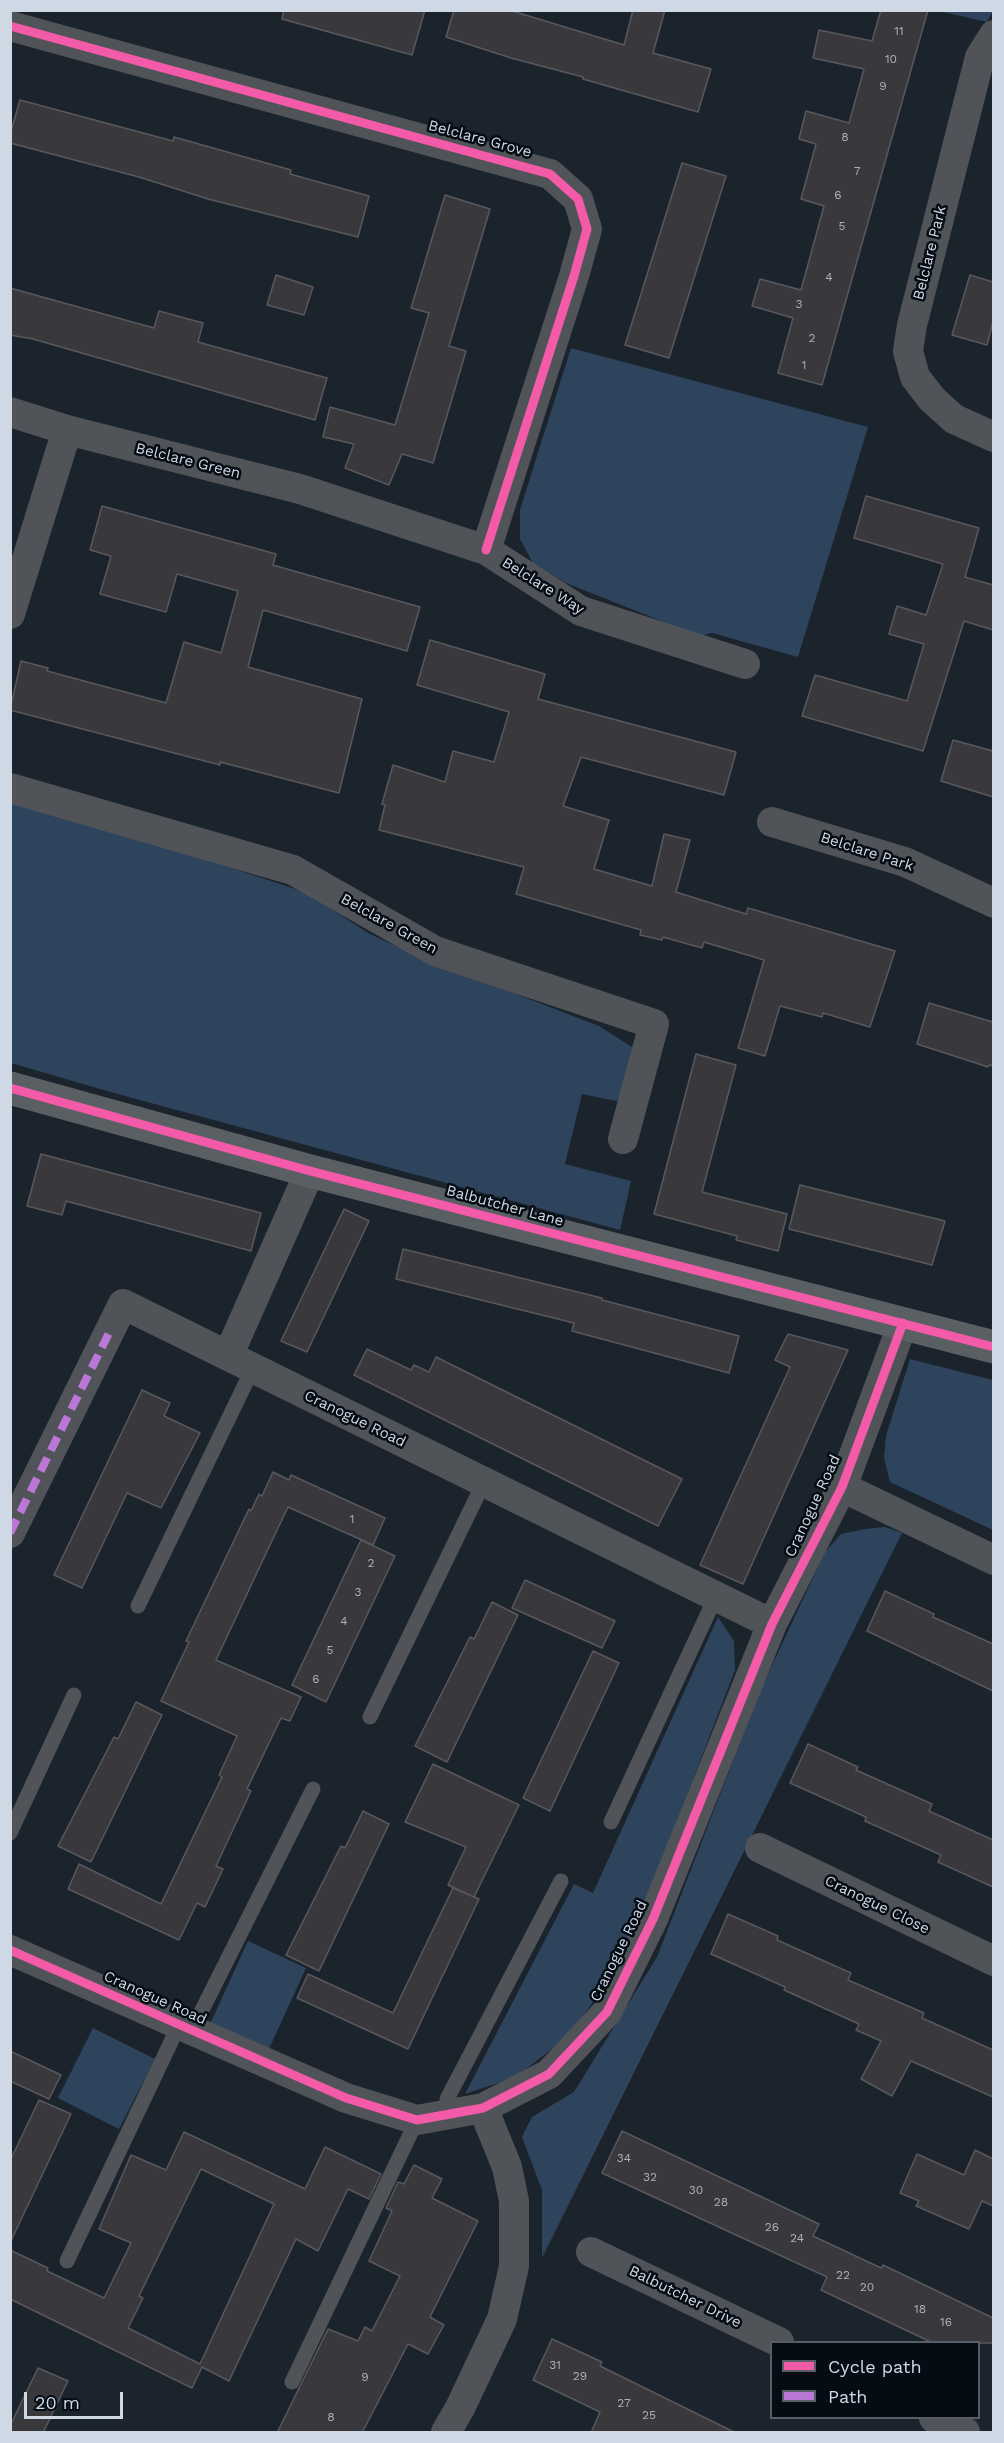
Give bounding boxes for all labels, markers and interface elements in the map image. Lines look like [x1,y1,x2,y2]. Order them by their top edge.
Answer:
house number: 11 [894,24,904,38]
house number: 10 [885,52,897,66]
house number: 9 [879,79,887,93]
street label: Belclare Grove [426,117,534,161]
house number: 8 [841,130,849,144]
house number: 7 [854,164,860,178]
house number: 6 [834,188,842,202]
street label: Belclare Park [910,204,950,302]
house number: 5 [839,219,845,233]
house number: 4 [825,270,833,284]
house number: 3 [796,297,802,311]
house number: 2 [809,331,815,345]
house number: 1 [802,358,806,372]
street label: Belclare Green [134,439,242,483]
street label: Belclare Way [498,554,588,618]
street label: Belclare Park [818,829,916,875]
street label: Belclare Green [338,890,440,958]
street label: Balbutcher Lane [444,1182,566,1230]
street label: Cranogue Road [301,1387,409,1451]
street label: Cranogue Road [781,1452,845,1560]
house number: 1 [350,1512,354,1526]
house number: 2 [368,1556,374,1570]
house number: 3 [355,1585,361,1599]
house number: 4 [340,1614,348,1628]
house number: 5 [327,1643,333,1657]
house number: 6 [312,1672,320,1686]
street label: Cranogue Close [822,1872,932,1938]
street label: Cranogue Road [587,1897,651,2005]
street label: Cranogue Road [101,1967,209,2029]
house number: 34 [617,2151,631,2165]
house number: 32 [643,2170,657,2184]
house number: 30 [689,2183,703,2197]
house number: 28 [714,2195,728,2209]
house number: 26 [765,2220,779,2234]
house number: 24 [790,2231,804,2245]
street label: Balbutcher Drive [626,2262,744,2332]
house number: 22 [836,2268,850,2282]
house number: 20 [860,2280,874,2294]
house number: 18 [914,2302,926,2316]
house number: 16 [940,2315,952,2329]
legend [770,2341,980,2419]
text: Cycle path [828,2356,922,2377]
house number: 31 [549,2358,561,2372]
house number: 29 [573,2369,587,2383]
house number: 9 [361,2370,369,2384]
scale bar [27,2380,126,2418]
text: Path [828,2386,868,2407]
text: 20 m [35,2392,80,2413]
house number: 27 [617,2396,631,2410]
house number: 25 [642,2408,656,2422]
house number: 8 [327,2410,335,2424]

